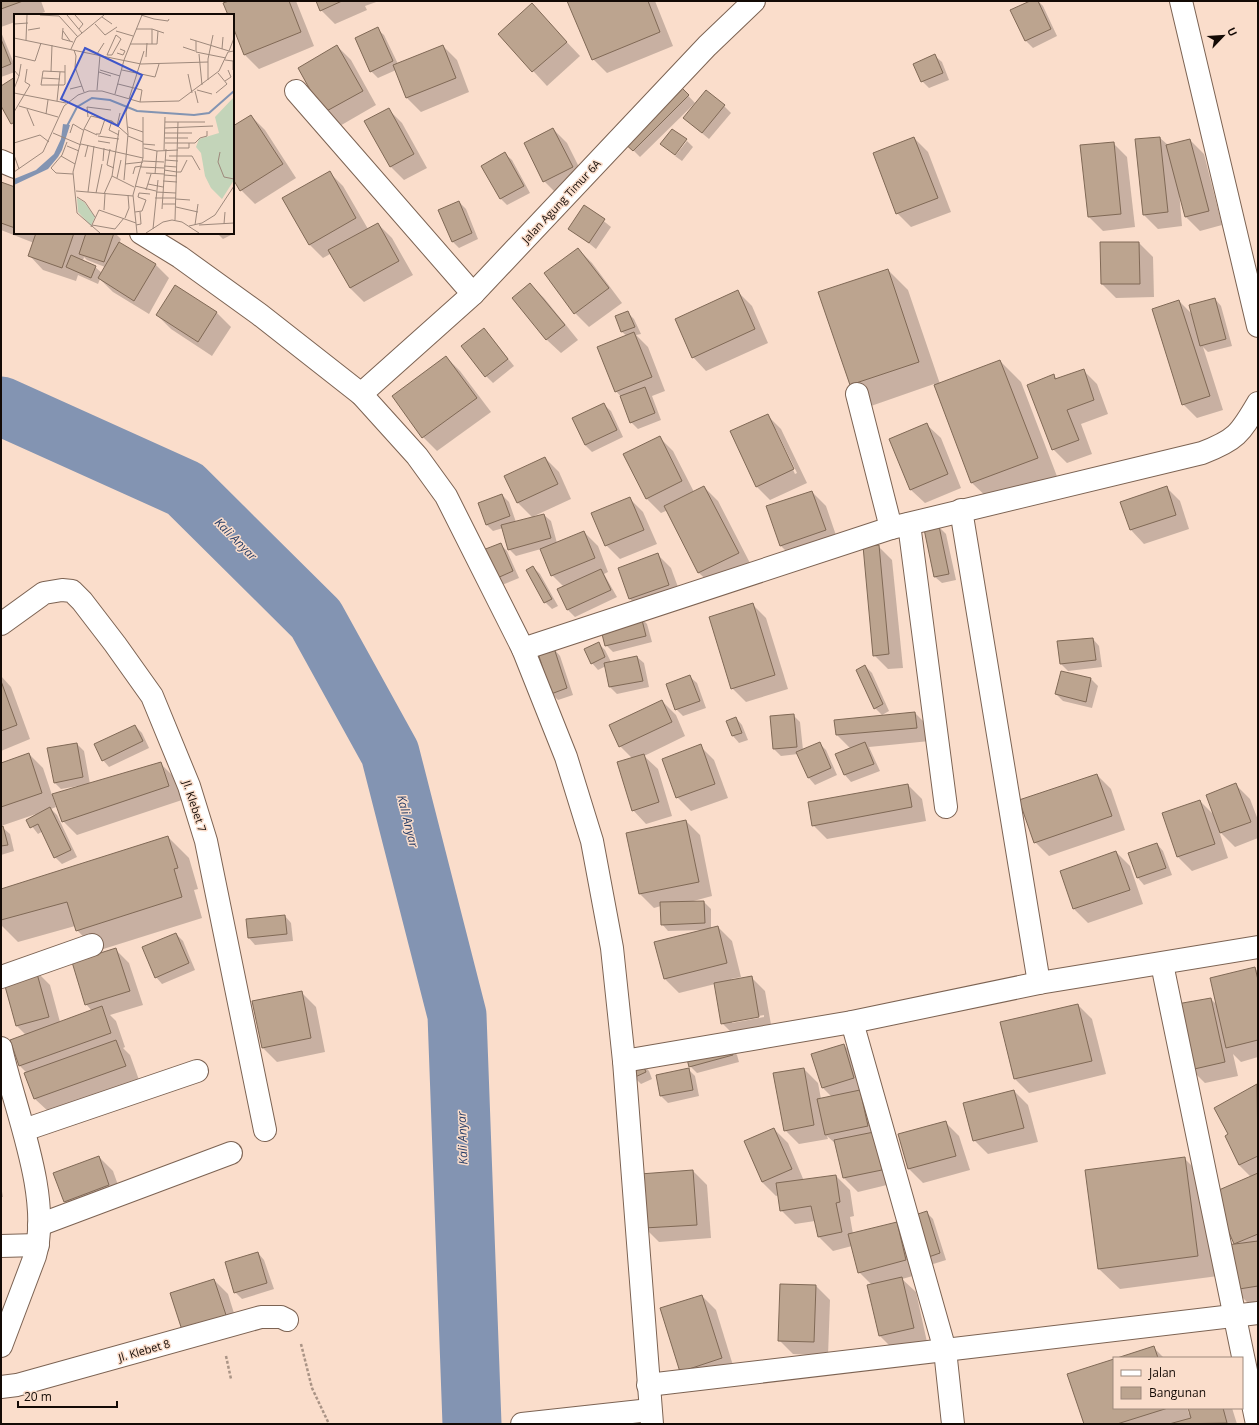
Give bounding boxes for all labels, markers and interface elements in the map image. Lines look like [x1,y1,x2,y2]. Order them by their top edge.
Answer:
inset map [14,14,234,234]
north arrow [1203,16,1243,56]
text: U [1224,25,1241,39]
street label: Jalan Agung Timur 6A [518,156,604,247]
water label: Kali Anyar [211,514,262,565]
street label: Jl. Klebet 7 [179,777,210,834]
water label: Kali Anyar [393,793,423,850]
water label: Kali Anyar [453,1110,471,1165]
street label: Jl. Klebet 8 [115,1335,172,1365]
legend [1113,1357,1243,1409]
text: Jalan [1148,1364,1176,1381]
scale bar [18,1383,117,1409]
text: Bangunan [1149,1384,1206,1401]
text: 20 m [24,1388,52,1405]

